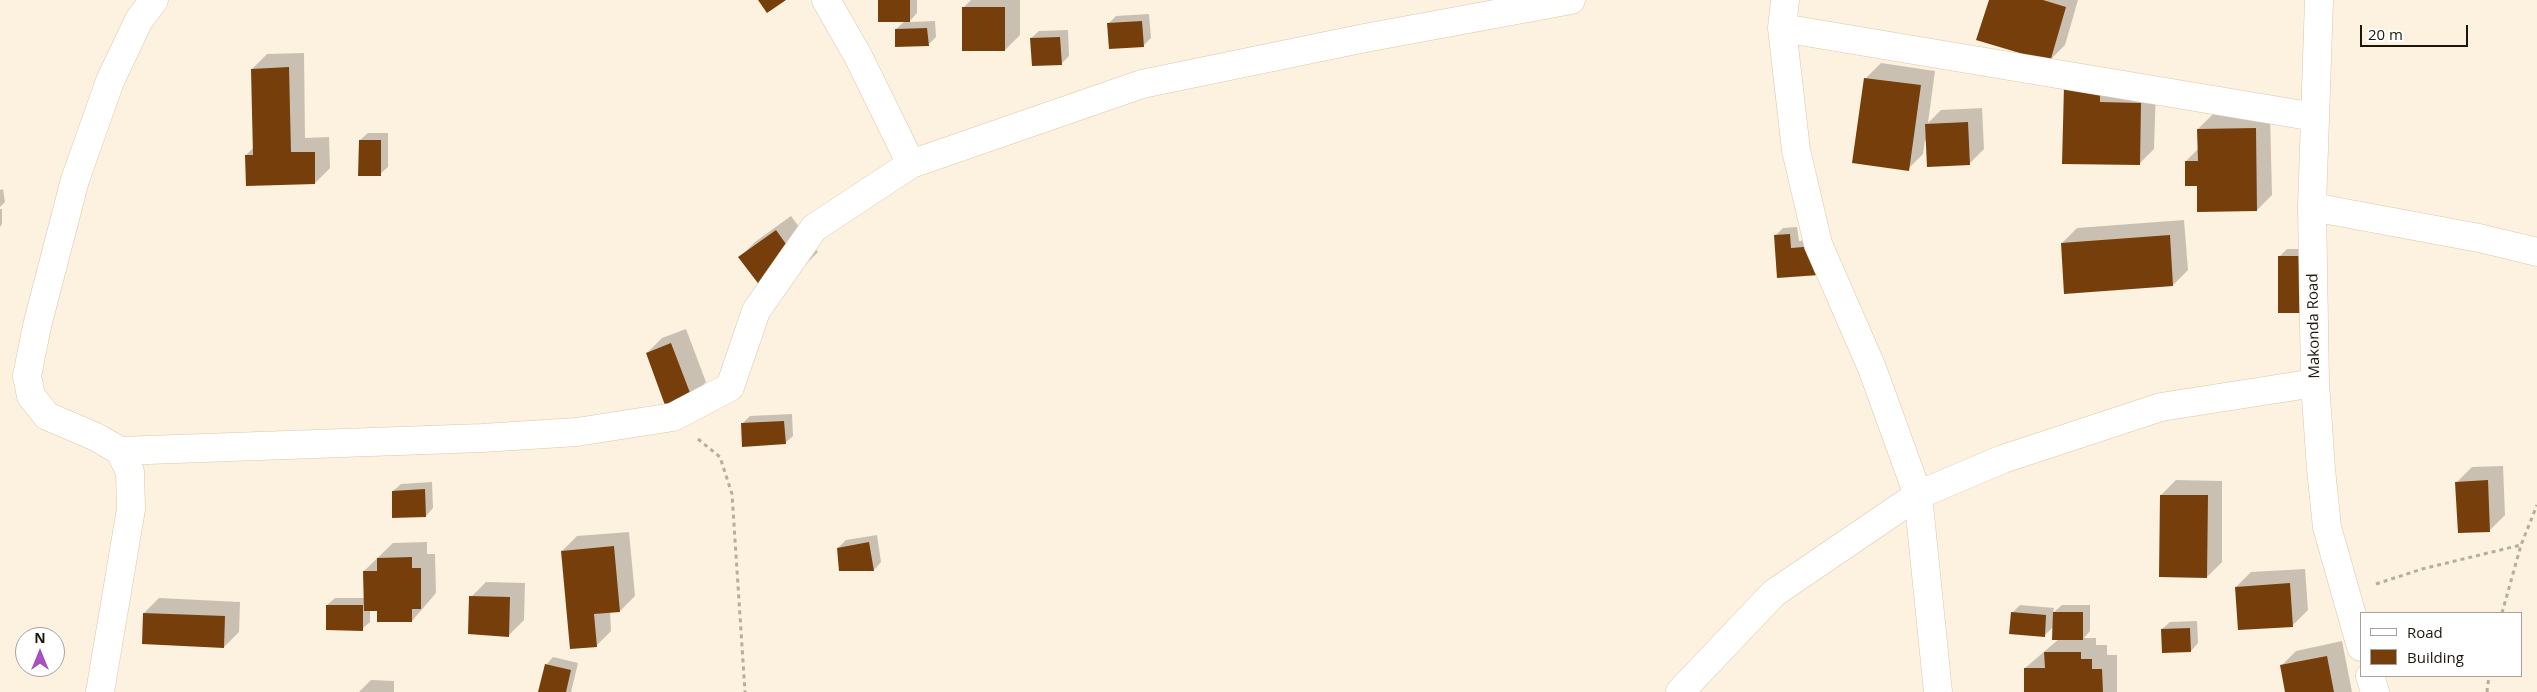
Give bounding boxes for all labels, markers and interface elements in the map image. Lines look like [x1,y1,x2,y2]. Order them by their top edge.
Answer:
scale bar [2362,15,2470,47]
text: 20 m [2368,24,2403,44]
street label: Makonda Road [2304,273,2324,379]
legend [2360,612,2522,677]
text: Road [2407,622,2443,642]
north arrow [15,627,65,677]
text: N [34,628,46,647]
text: Building [2407,647,2464,667]

